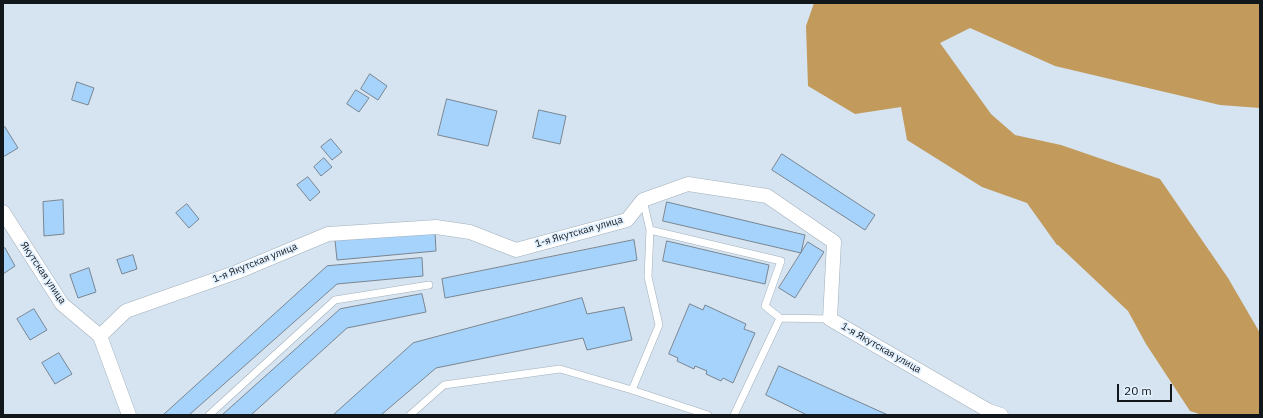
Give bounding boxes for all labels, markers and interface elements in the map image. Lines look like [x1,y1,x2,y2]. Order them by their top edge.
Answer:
street label: 1-я Якутская улица [534,214,624,250]
street label: Якутская улица [18,239,68,307]
street label: 1-я Якутская улица [211,240,299,286]
street label: 1-я Якутская улица [839,320,923,376]
scale bar [1119,376,1174,402]
text: 20 m [1124,383,1152,398]

